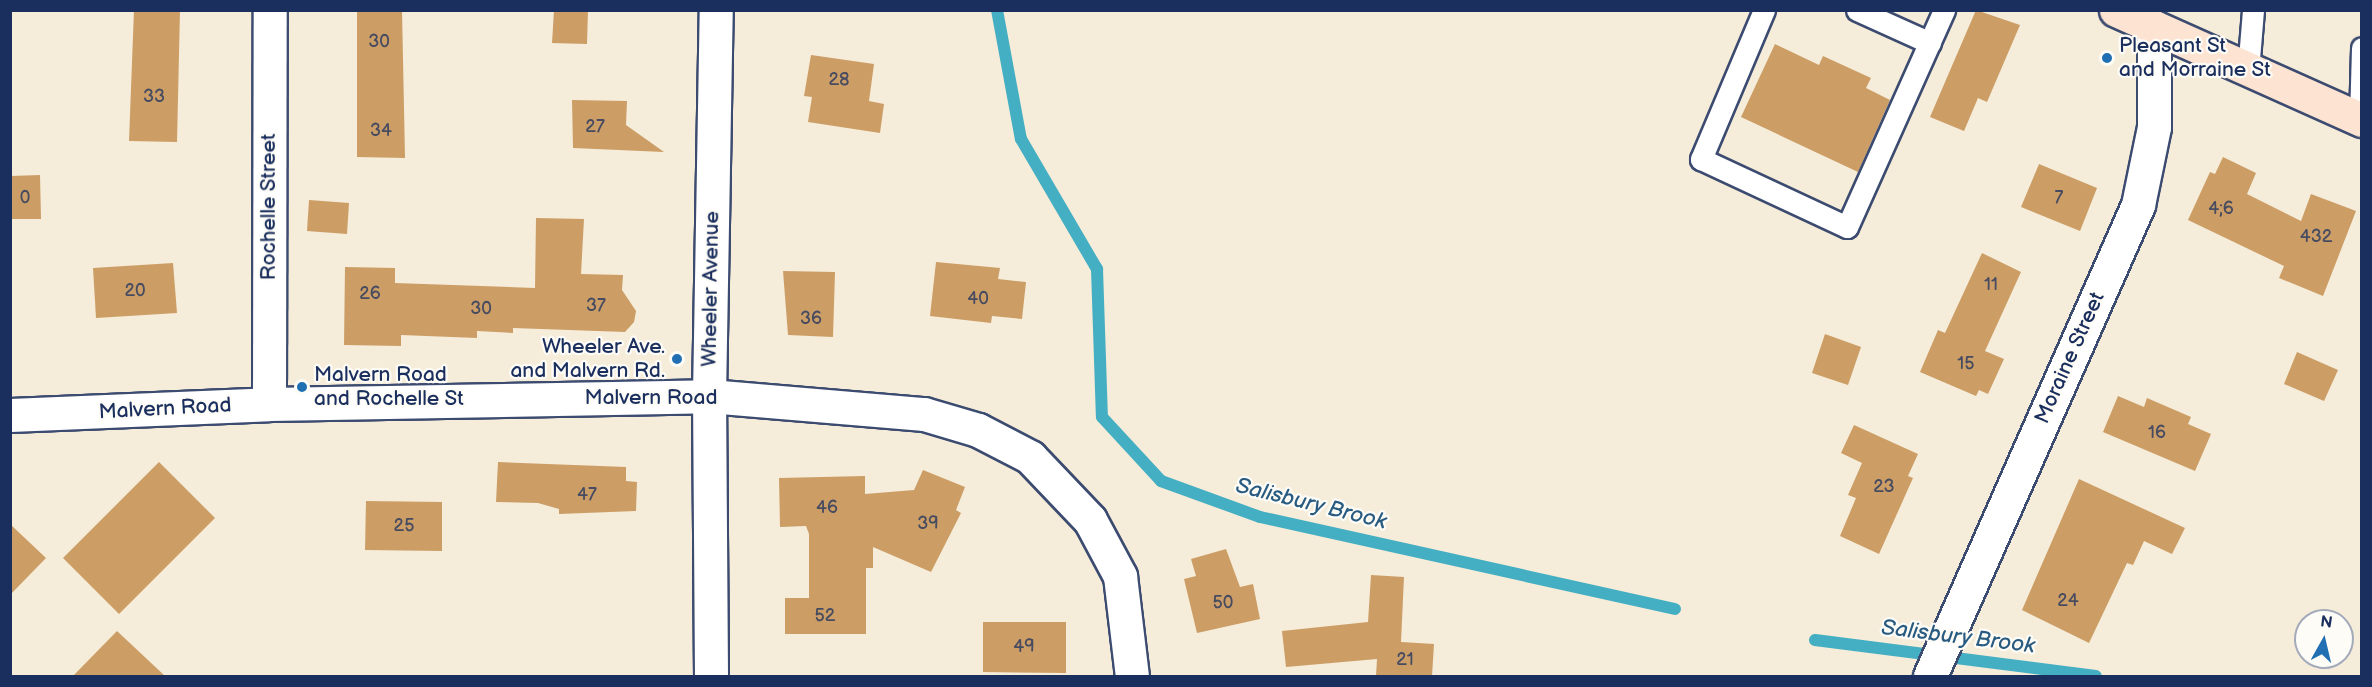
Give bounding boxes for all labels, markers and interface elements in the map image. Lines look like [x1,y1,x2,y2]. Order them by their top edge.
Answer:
house number: 30 [368,31,390,53]
place label: Pleasant St and Morraine St [2119,33,2271,83]
marker: Pleasant St and Morraine St [2100,51,2114,65]
house number: 28 [828,69,850,91]
house number: 33 [143,86,165,108]
house number: 27 [585,116,605,138]
house number: 34 [370,120,392,142]
street label: Rochelle Street [256,133,282,281]
house number: 0 [20,187,30,209]
house number: 7 [2055,187,2063,209]
house number: 4;6 [2208,198,2234,220]
street label: Wheeler Avenue [697,211,725,367]
house number: 432 [2300,226,2332,248]
house number: 11 [1984,274,1998,296]
house number: 20 [124,280,146,302]
house number: 26 [359,283,381,305]
house number: 40 [967,288,989,310]
street label: Moraine Street [2030,288,2110,428]
house number: 37 [586,295,606,317]
house number: 30 [470,298,492,320]
house number: 36 [800,308,822,330]
place label: Wheeler Ave. and Malvern Rd. [510,334,665,384]
marker: Wheeler Ave. and Malvern Rd. [670,352,684,366]
house number: 15 [1957,353,1975,375]
place label: Malvern Road and Rochelle St [314,362,464,412]
marker: Malvern Road and Rochelle St [295,380,309,394]
street label: Malvern Road [585,385,717,411]
street label: Malvern Road [98,393,232,425]
house number: 16 [2148,422,2166,444]
water label: Salisbury Brook [1232,472,1390,536]
house number: 23 [1873,476,1895,498]
house number: 47 [577,484,597,506]
house number: 46 [816,497,838,519]
house number: 39 [917,513,939,535]
house number: 25 [394,515,414,537]
house number: 24 [2057,590,2079,612]
house number: 50 [1213,592,1233,614]
house number: 52 [815,605,835,627]
north arrow [2294,609,2354,669]
text: N [2319,612,2334,633]
water label: Salisbury Brook [1879,614,2037,660]
house number: 49 [1013,636,1035,658]
house number: 21 [1396,649,1414,671]

